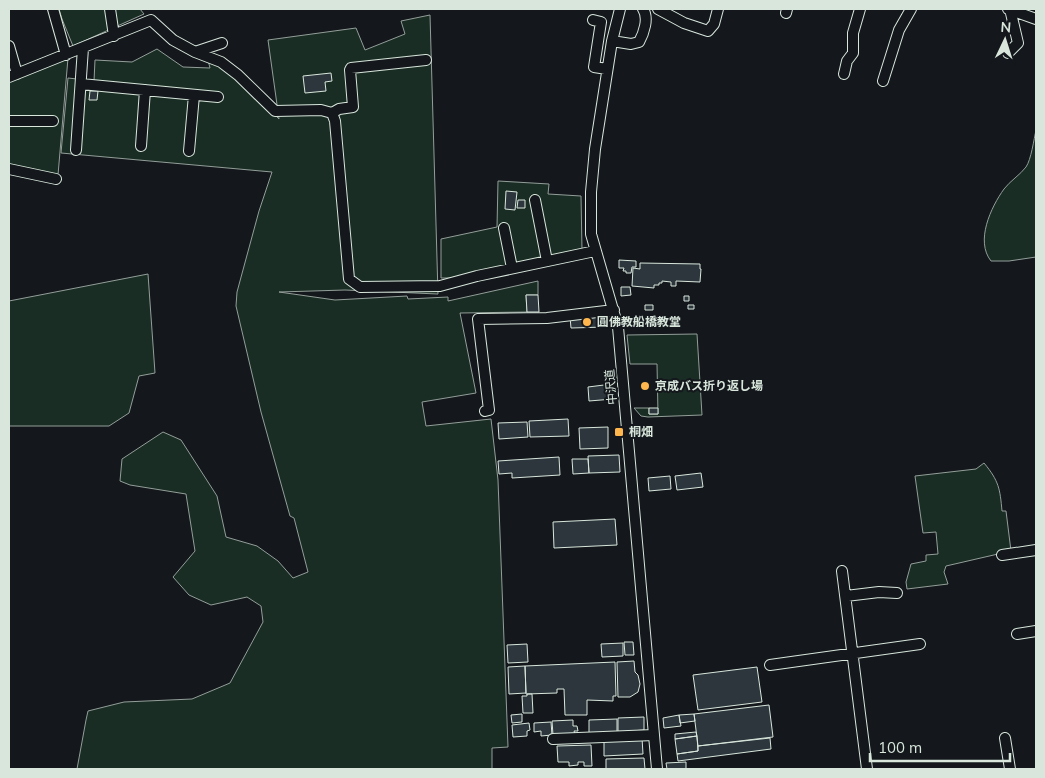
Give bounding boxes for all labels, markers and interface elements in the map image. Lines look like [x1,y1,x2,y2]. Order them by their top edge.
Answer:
north arrow [980,15,1030,65]
text: N [1000,18,1012,36]
place label: 圓佛教船橋教堂 [597,314,681,329]
marker: 圓佛教船橋教堂 [581,316,593,328]
street label: 中沢道 [601,368,620,406]
place label: 京成バス折り返し場 [655,378,763,393]
marker: 京成バス折り返し場 [639,380,651,392]
place label: 桐畑 [629,424,653,439]
marker: 桐畑 [613,426,625,438]
scale bar [870,730,1010,762]
text: 100 m [878,738,922,757]

